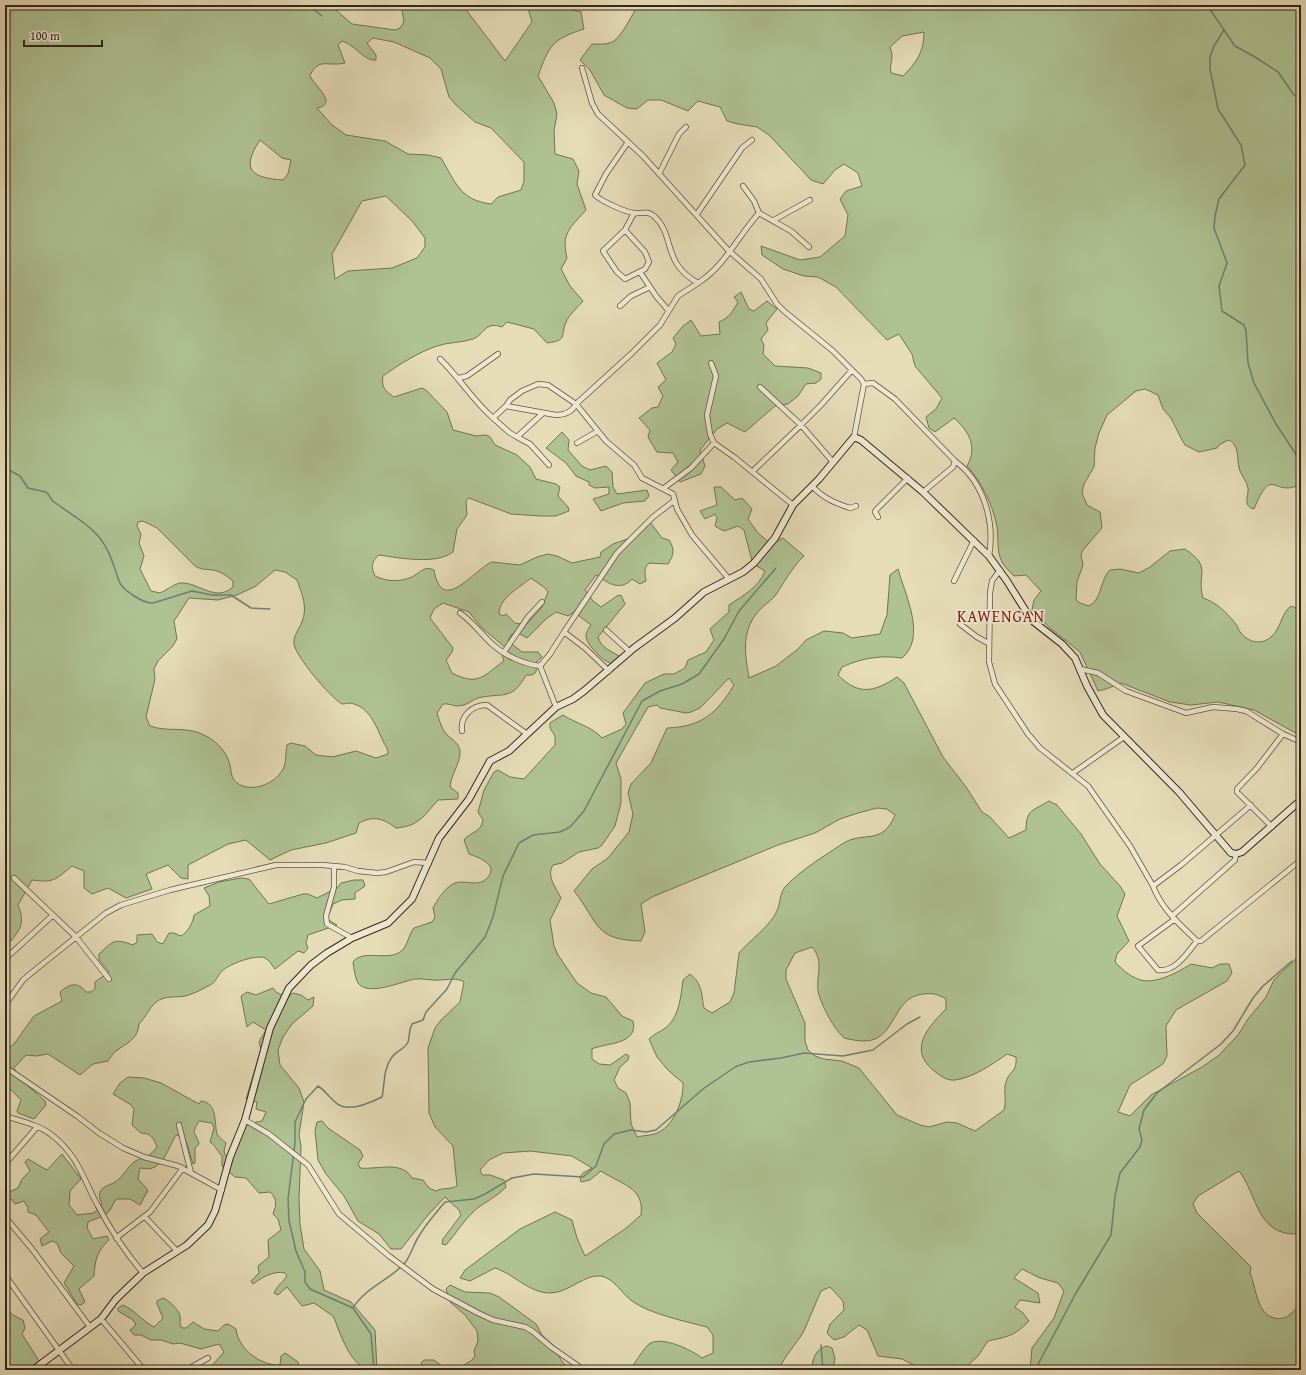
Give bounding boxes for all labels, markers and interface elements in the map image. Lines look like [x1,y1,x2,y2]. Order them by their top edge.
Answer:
scale bar [24,22,102,48]
text: 100 m [30,27,60,44]
district label: KAWENGAN [957,604,1045,628]

